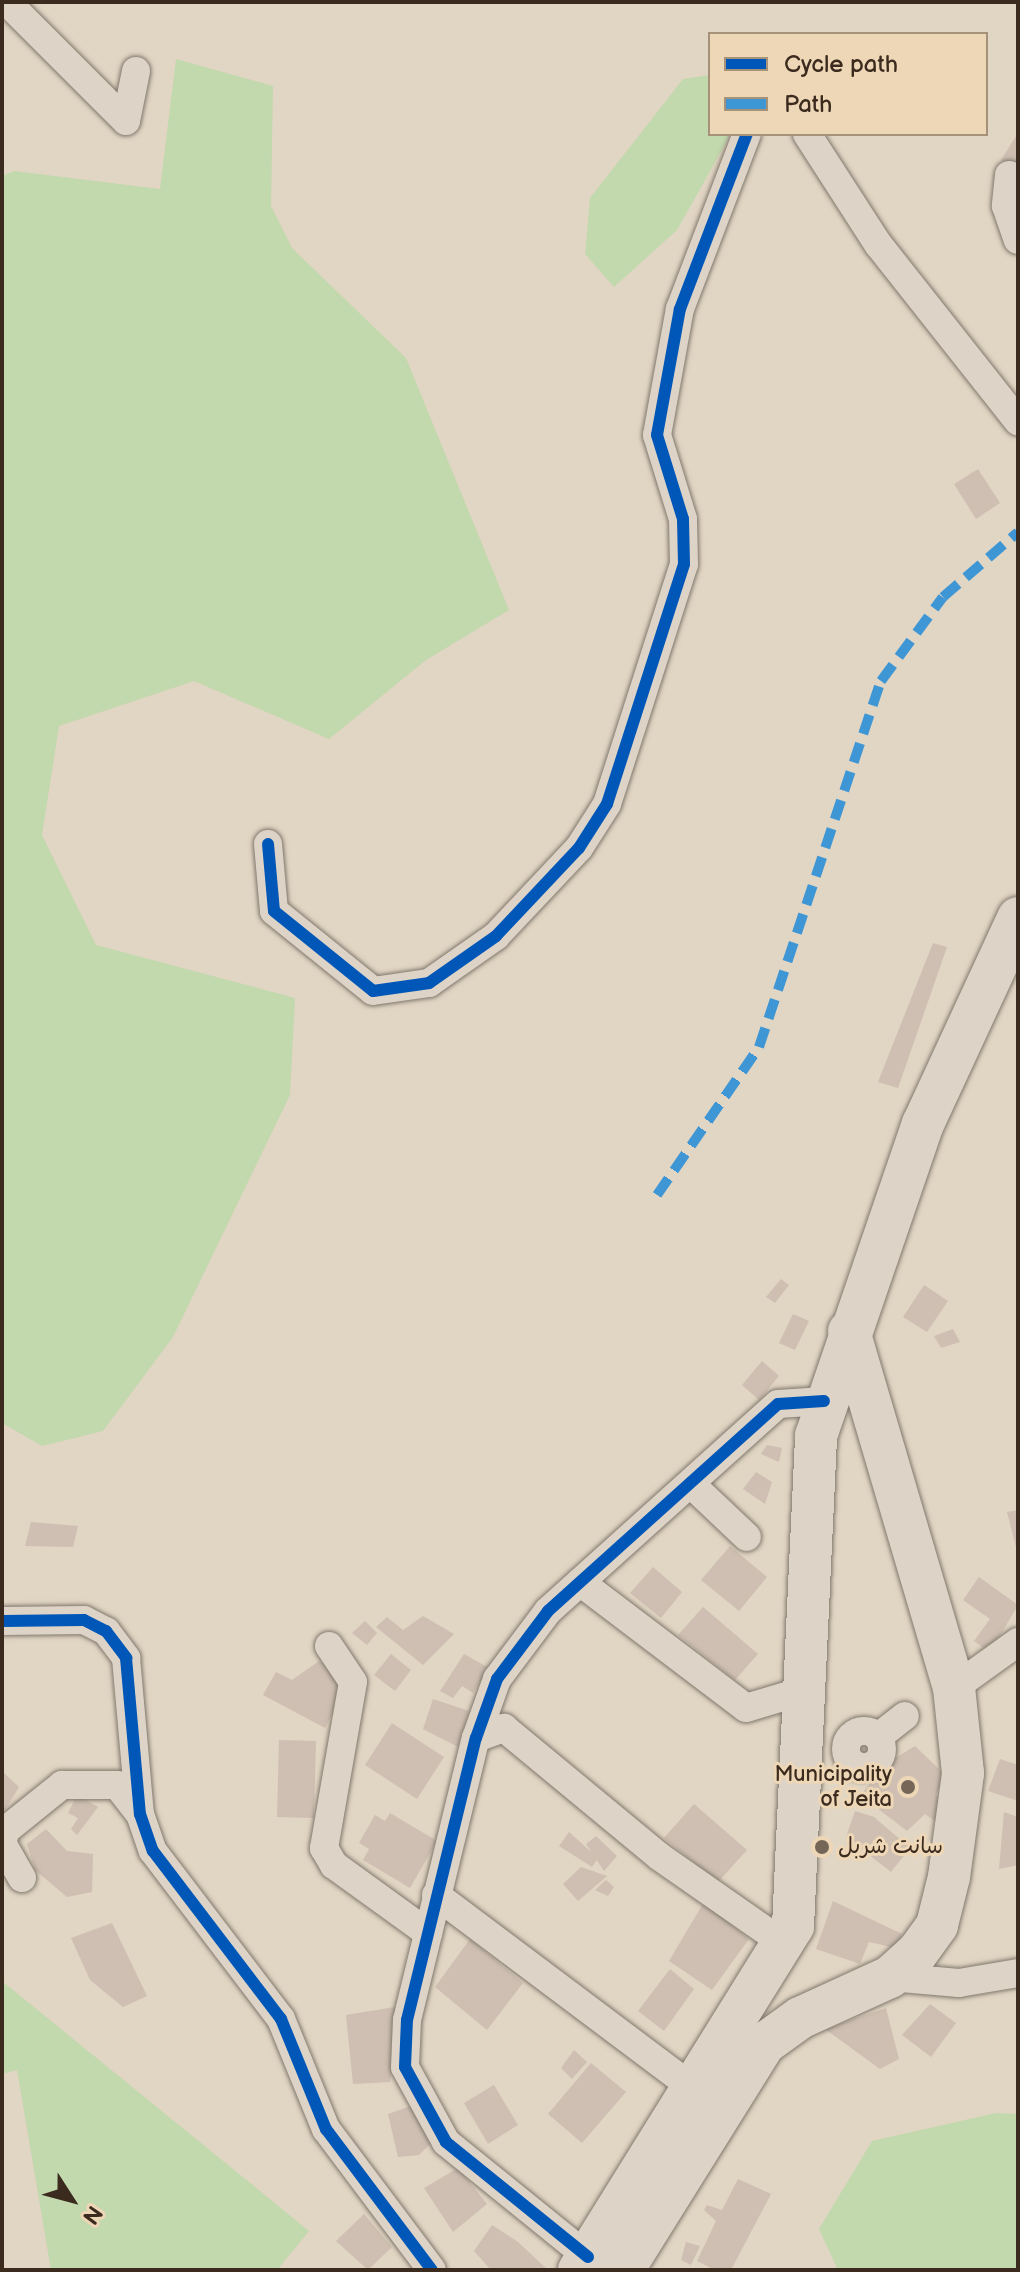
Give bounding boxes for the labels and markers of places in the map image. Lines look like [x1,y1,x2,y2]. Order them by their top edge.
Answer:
place label: Municipality of Jeita [774,1761,892,1812]
marker: Municipality of Jeita [899,1778,917,1796]
place label: سانت شربل [838,1834,943,1860]
marker: سانت شربل [813,1838,831,1856]

